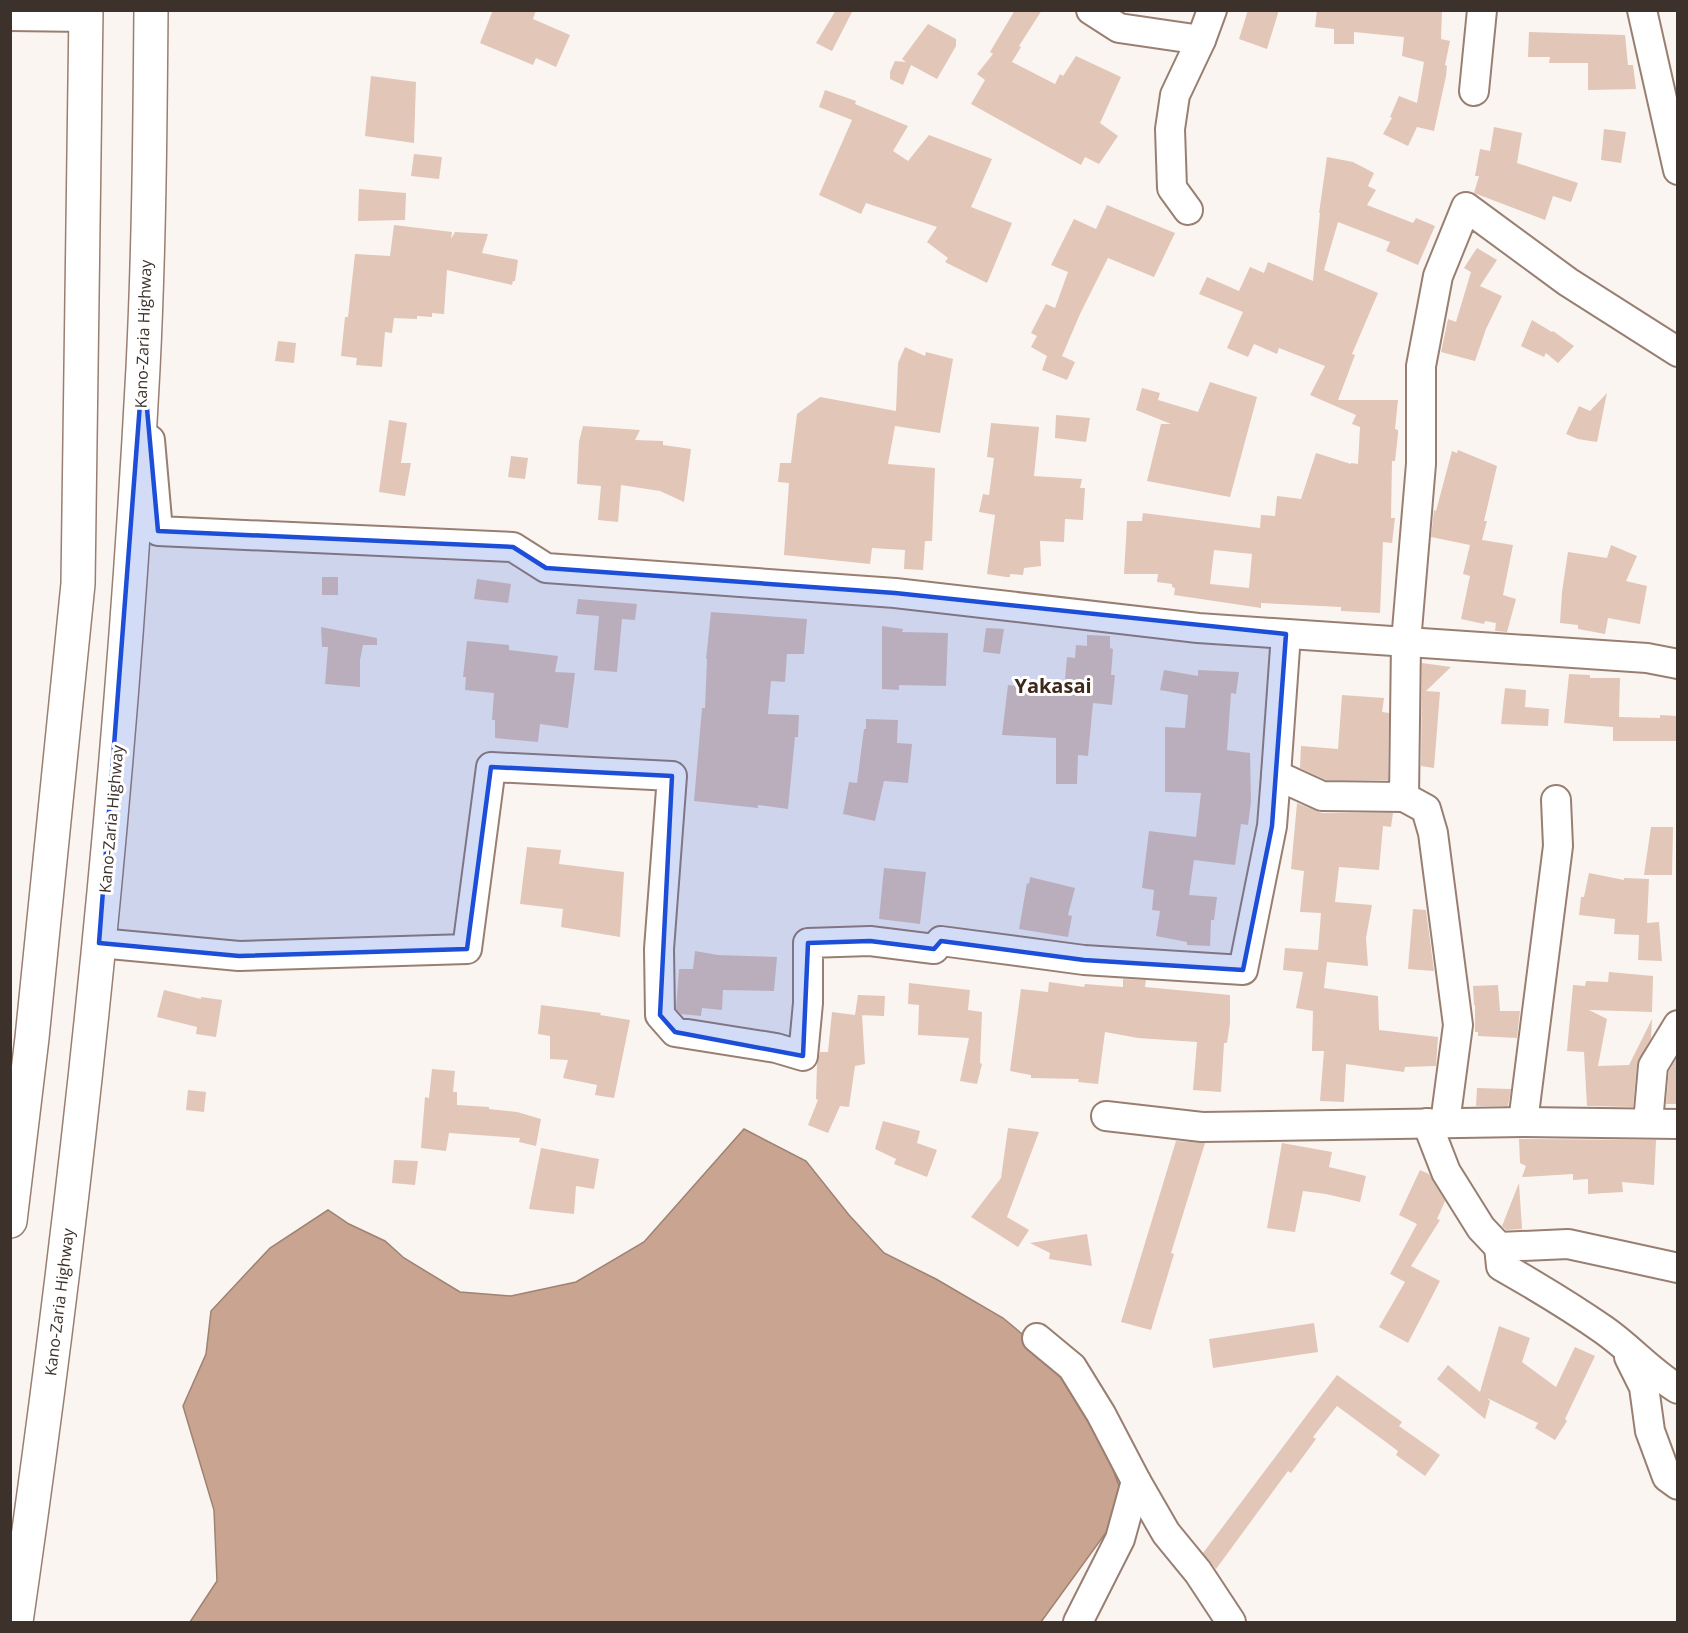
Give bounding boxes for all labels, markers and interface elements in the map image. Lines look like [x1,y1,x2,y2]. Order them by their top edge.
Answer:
street label: Kano-Zaria Highway [129,258,157,409]
district label: Yakasai [1014,672,1092,699]
street label: Kano-Zaria Highway [94,743,129,894]
street label: Kano-Zaria Highway [39,1226,79,1377]

